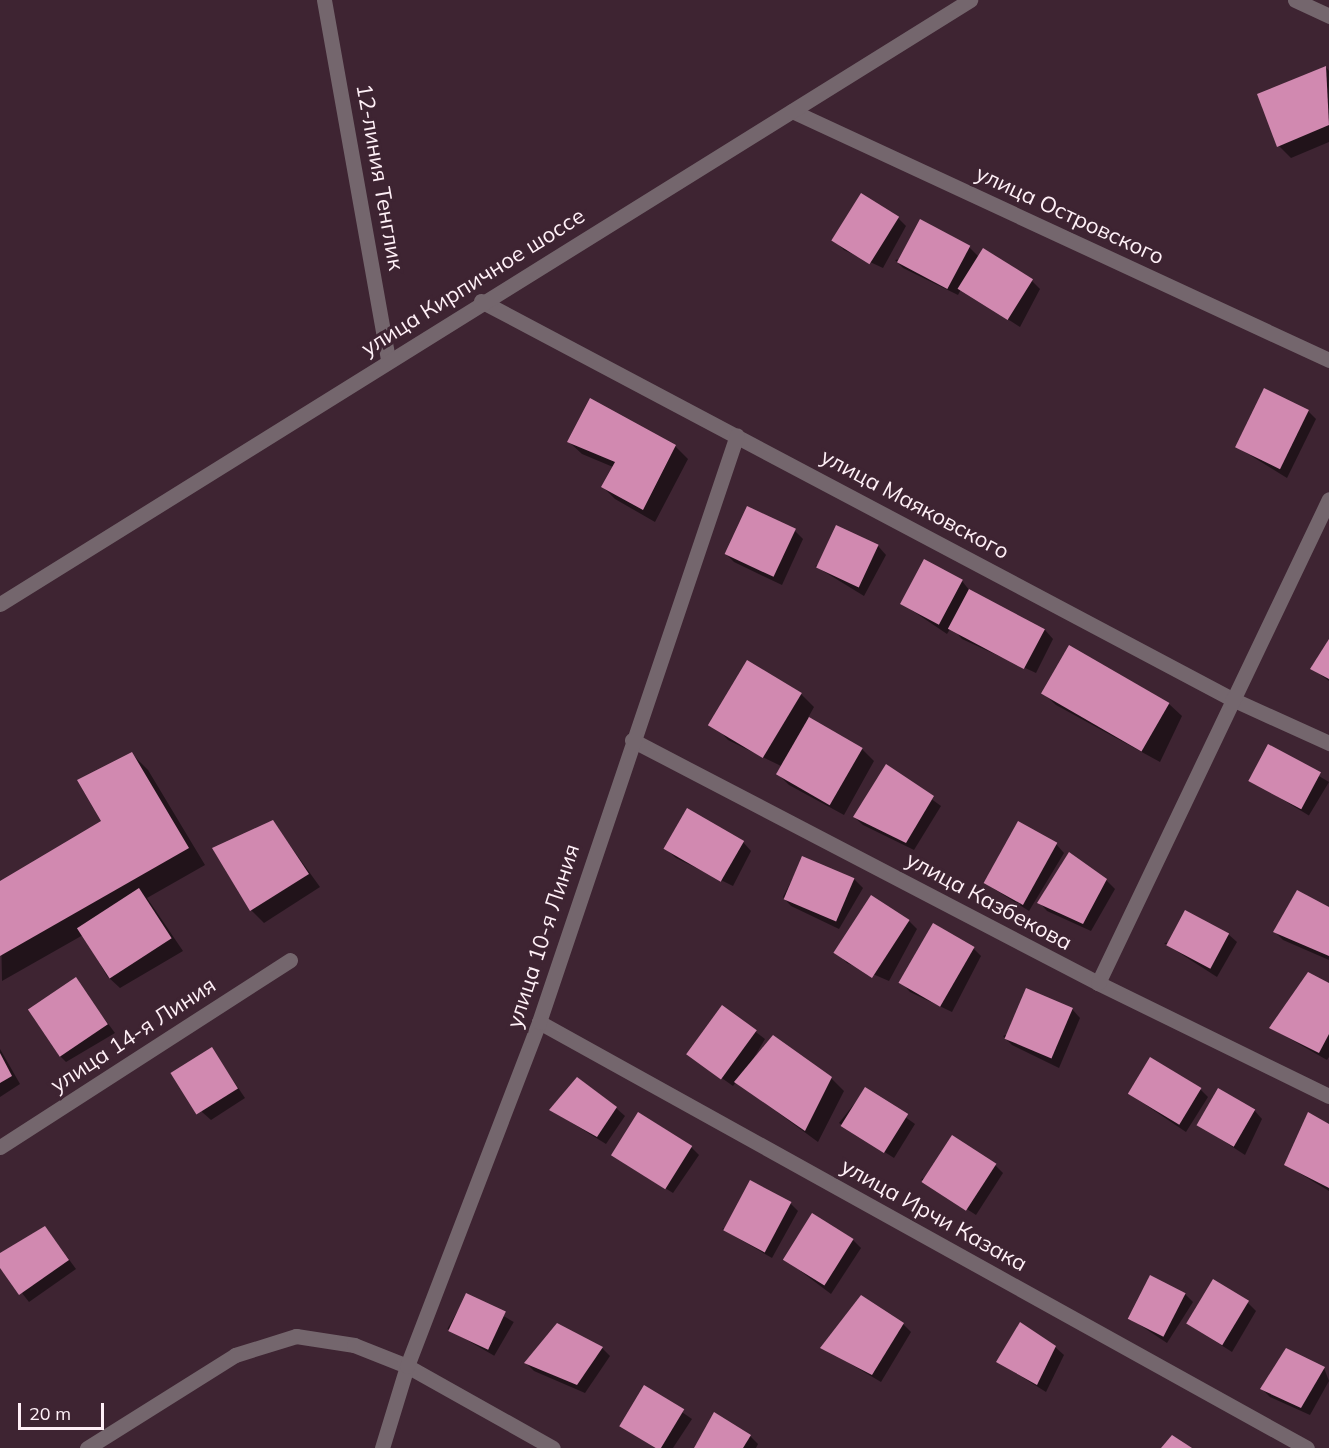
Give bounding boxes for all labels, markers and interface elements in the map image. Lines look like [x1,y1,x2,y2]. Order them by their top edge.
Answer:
street label: 12-линия Тенглик [351,82,409,272]
street label: улица Островского [972,160,1168,270]
street label: улица Кирпичное шоссе [356,202,590,362]
street label: улица Маяковского [816,443,1014,565]
street label: улица 10-я Линия [501,841,585,1031]
street label: улица Казбекова [901,846,1077,956]
street label: улица 14-я Линия [45,972,221,1098]
street label: улица Ирчи Казака [836,1153,1032,1277]
scale bar [21,1391,106,1429]
text: 20 m [29,1402,71,1425]

